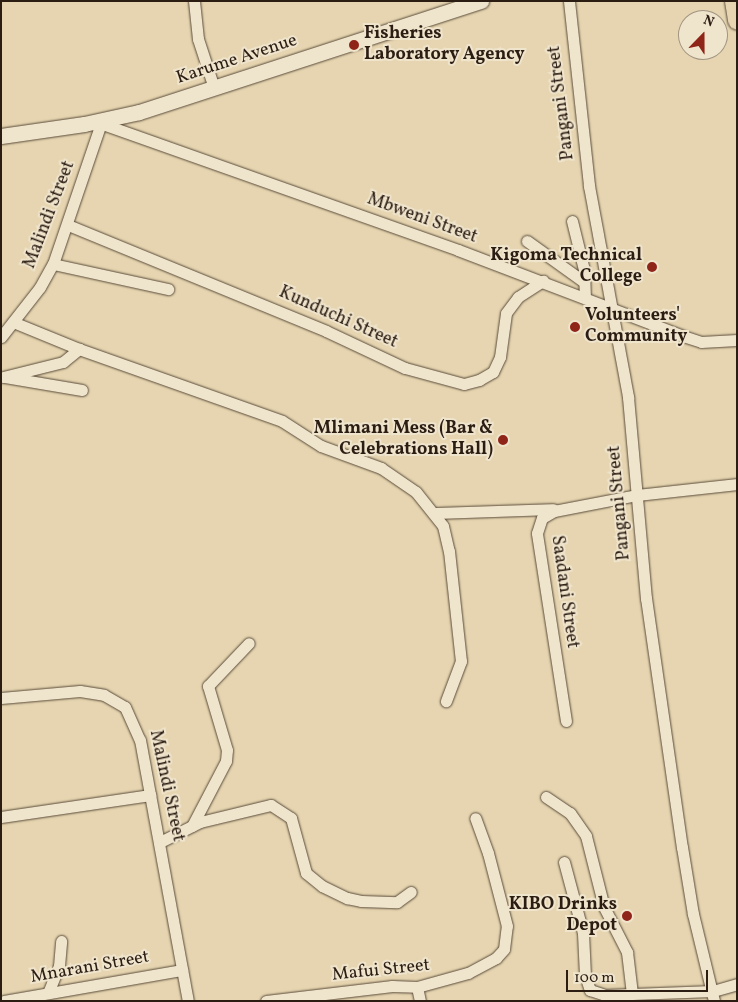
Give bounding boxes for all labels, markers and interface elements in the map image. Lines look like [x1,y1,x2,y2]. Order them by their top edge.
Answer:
north arrow [678,10,728,60]
text: N [700,11,717,32]
place label: Fisheries Laboratory Agency [364,24,525,66]
street label: Karume Avenue [174,30,300,90]
marker: Fisheries Laboratory Agency [348,39,360,51]
street label: Pangani Street [544,44,580,162]
street label: Malindi Street [20,158,80,272]
street label: Mbweni Street [364,189,480,249]
place label: Kigoma Technical College [490,246,642,288]
marker: Kigoma Technical College [646,261,658,273]
street label: Kunduchi Street [275,282,401,354]
place label: Volunteers' Community [585,306,687,348]
marker: Volunteers' Community [569,321,581,333]
place label: Mlimani Mess (Bar & Celebrations Hall) [314,419,493,462]
marker: Mlimani Mess (Bar & Celebrations Hall) [497,434,509,446]
street label: Pangani Street [604,445,636,561]
street label: Saadani Street [545,534,583,650]
street label: Malindi Street [144,728,188,844]
place label: KIBO Drinks Depot [509,895,617,938]
marker: KIBO Drinks Depot [621,910,633,922]
street label: Mnarani Street [29,947,151,989]
street label: Mafui Street [331,955,431,987]
scale bar [568,960,710,992]
text: 100 m [574,968,614,989]

